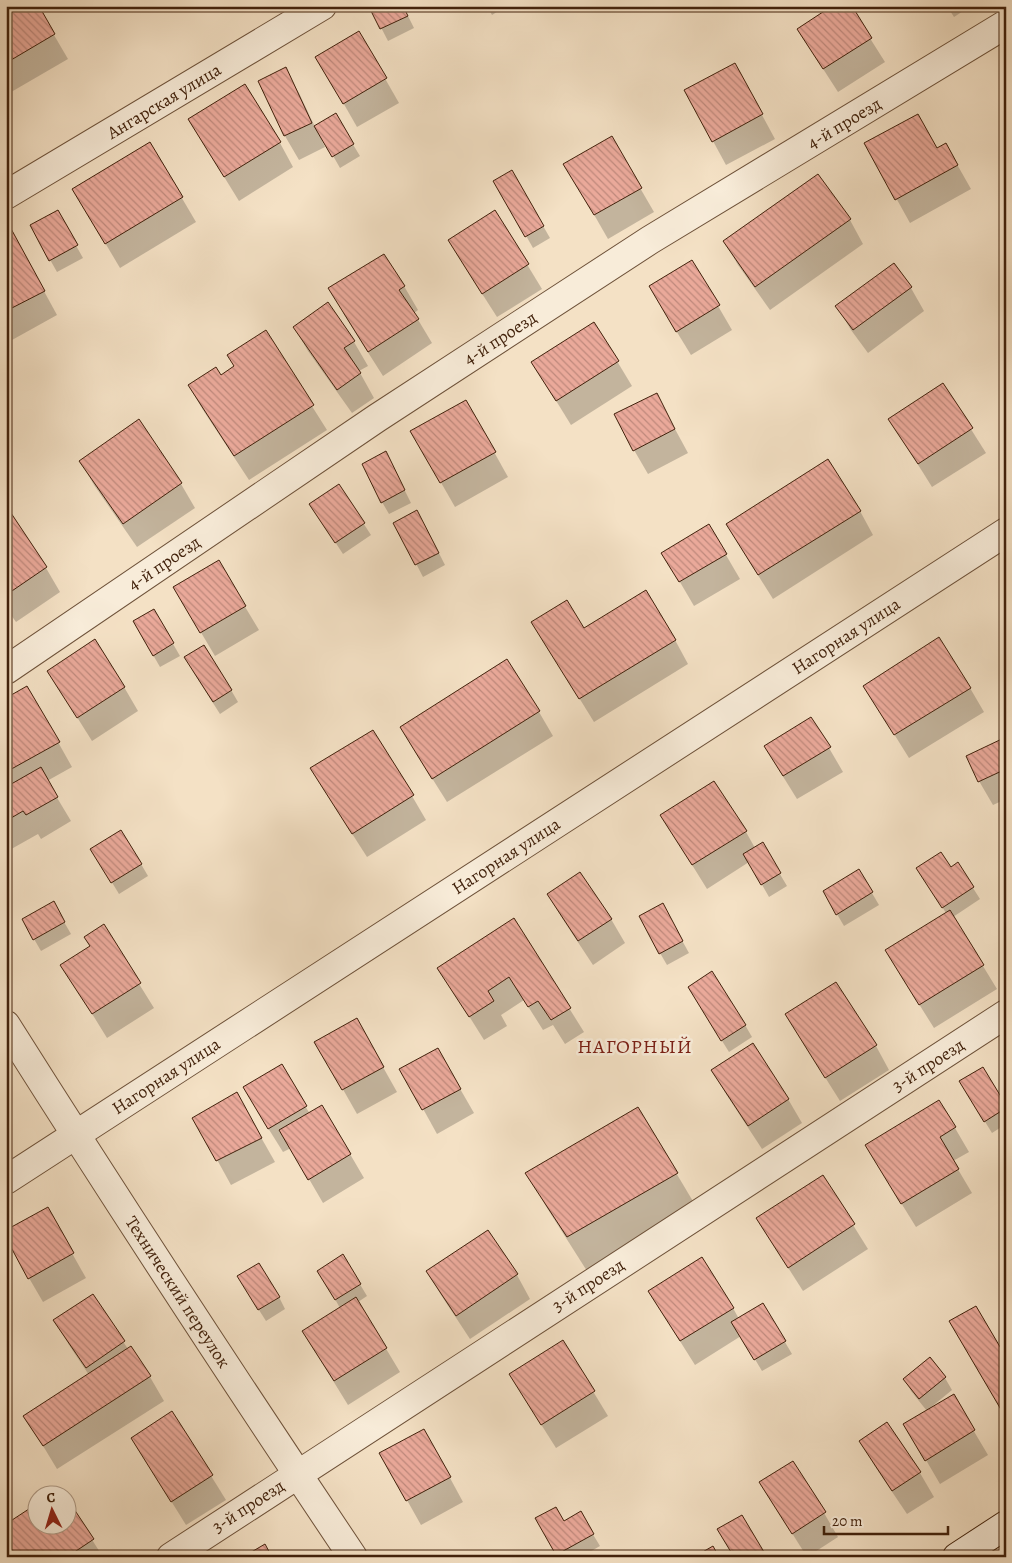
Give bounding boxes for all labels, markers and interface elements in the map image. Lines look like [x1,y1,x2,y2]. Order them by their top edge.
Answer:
street label: Ангарская улица [102,57,226,145]
street label: 4-й проезд [802,91,886,155]
street label: 4-й проезд [459,305,541,371]
street label: 4-й проезд [123,530,205,596]
street label: Нагорная улица [787,592,905,680]
street label: Нагорная улица [447,812,565,900]
street label: Нагорная улица [107,1032,225,1120]
district label: НАГОРНЫЙ [577,1033,693,1060]
street label: 3-й проезд [887,1033,969,1097]
street label: Технический переулок [120,1211,236,1373]
street label: 3-й проезд [547,1253,629,1317]
street label: 3-й проезд [207,1474,289,1538]
north arrow [28,1486,78,1536]
text: С [46,1488,56,1507]
scale bar [824,1503,948,1535]
text: 20 m [832,1511,863,1531]

